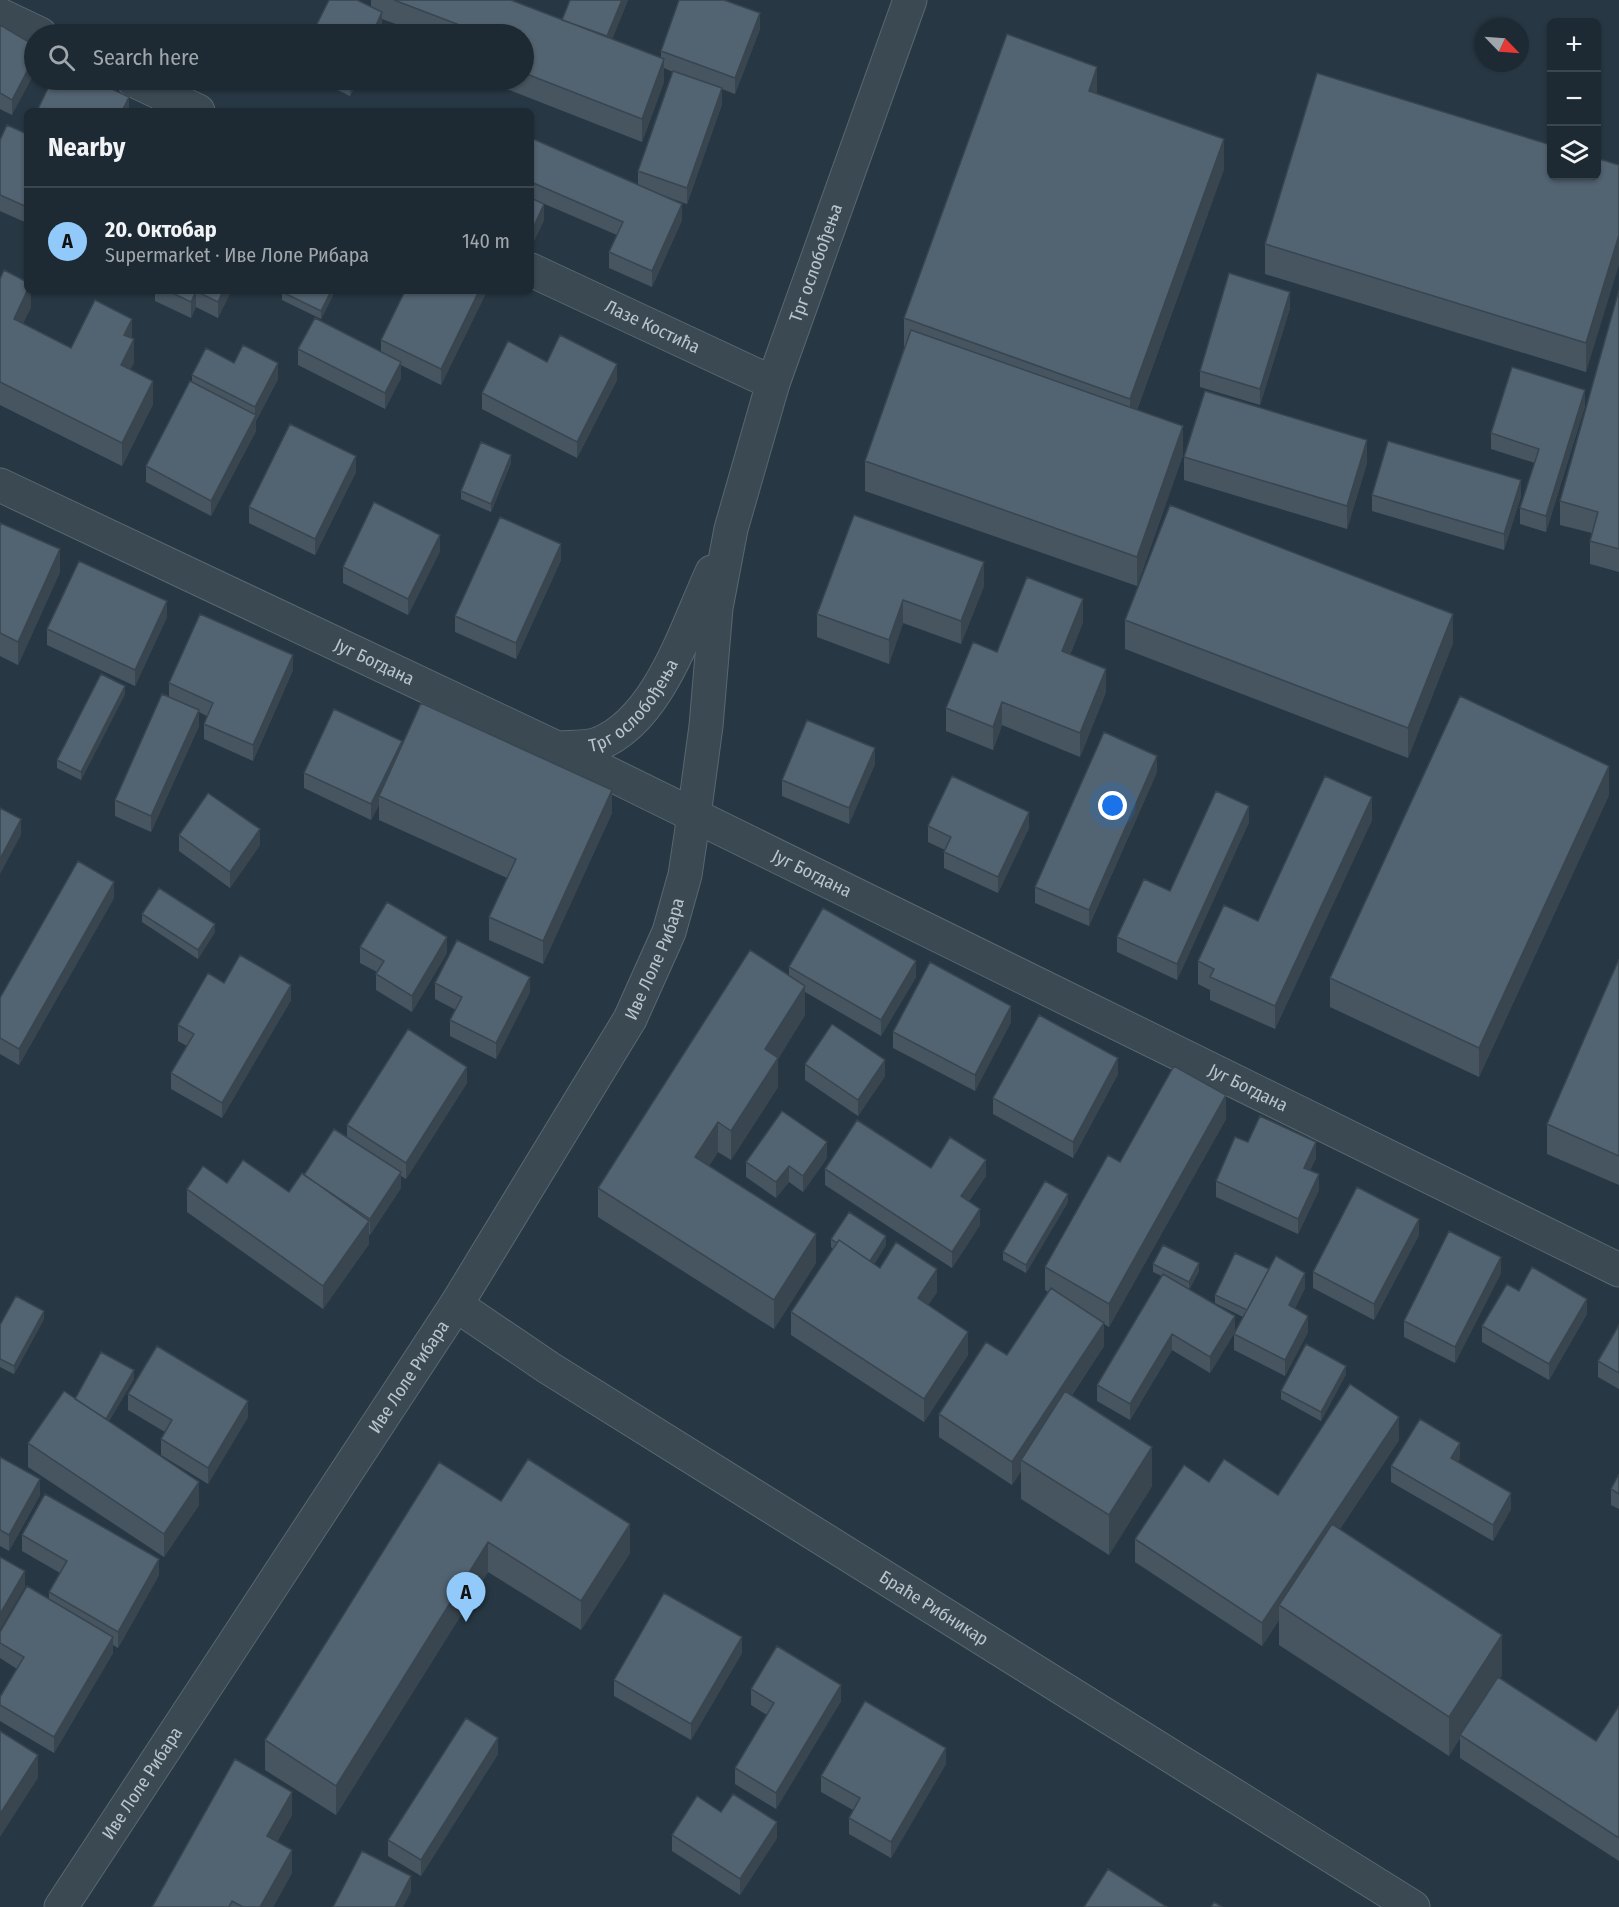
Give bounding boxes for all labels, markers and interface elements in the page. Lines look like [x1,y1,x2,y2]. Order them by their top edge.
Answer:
north arrow [1475,18,1529,72]
map controls [1547,18,1601,180]
button: + [1547,18,1601,72]
search box [24,24,534,90]
icon: search [45,41,78,74]
text: Search here [93,44,199,71]
button: − [1547,72,1601,126]
button: layers [1547,126,1601,180]
text: Nearby [48,132,125,163]
street label: Трг ослобођења [785,201,847,325]
text: 20. Октобар [105,216,217,243]
text: A [62,229,73,253]
text: 140 m [462,229,510,253]
text: Supermarket · Иве Лоле Рибара [105,243,369,267]
street label: Лазе Костића [601,295,704,358]
street label: Југ Богдана [331,634,418,690]
street label: Трг ослобођења [587,655,683,757]
your location [1098,791,1127,820]
street label: Југ Богдана [769,845,855,902]
street label: Иве Лоле Рибара [620,895,689,1023]
street label: Југ Богдана [1205,1059,1291,1116]
street label: Иве Лоле Рибара [364,1316,454,1437]
street label: Браће Рибникар [875,1566,992,1650]
pin: A [446,1572,486,1622]
street label: Иве Лоле Рибара [97,1723,187,1844]

